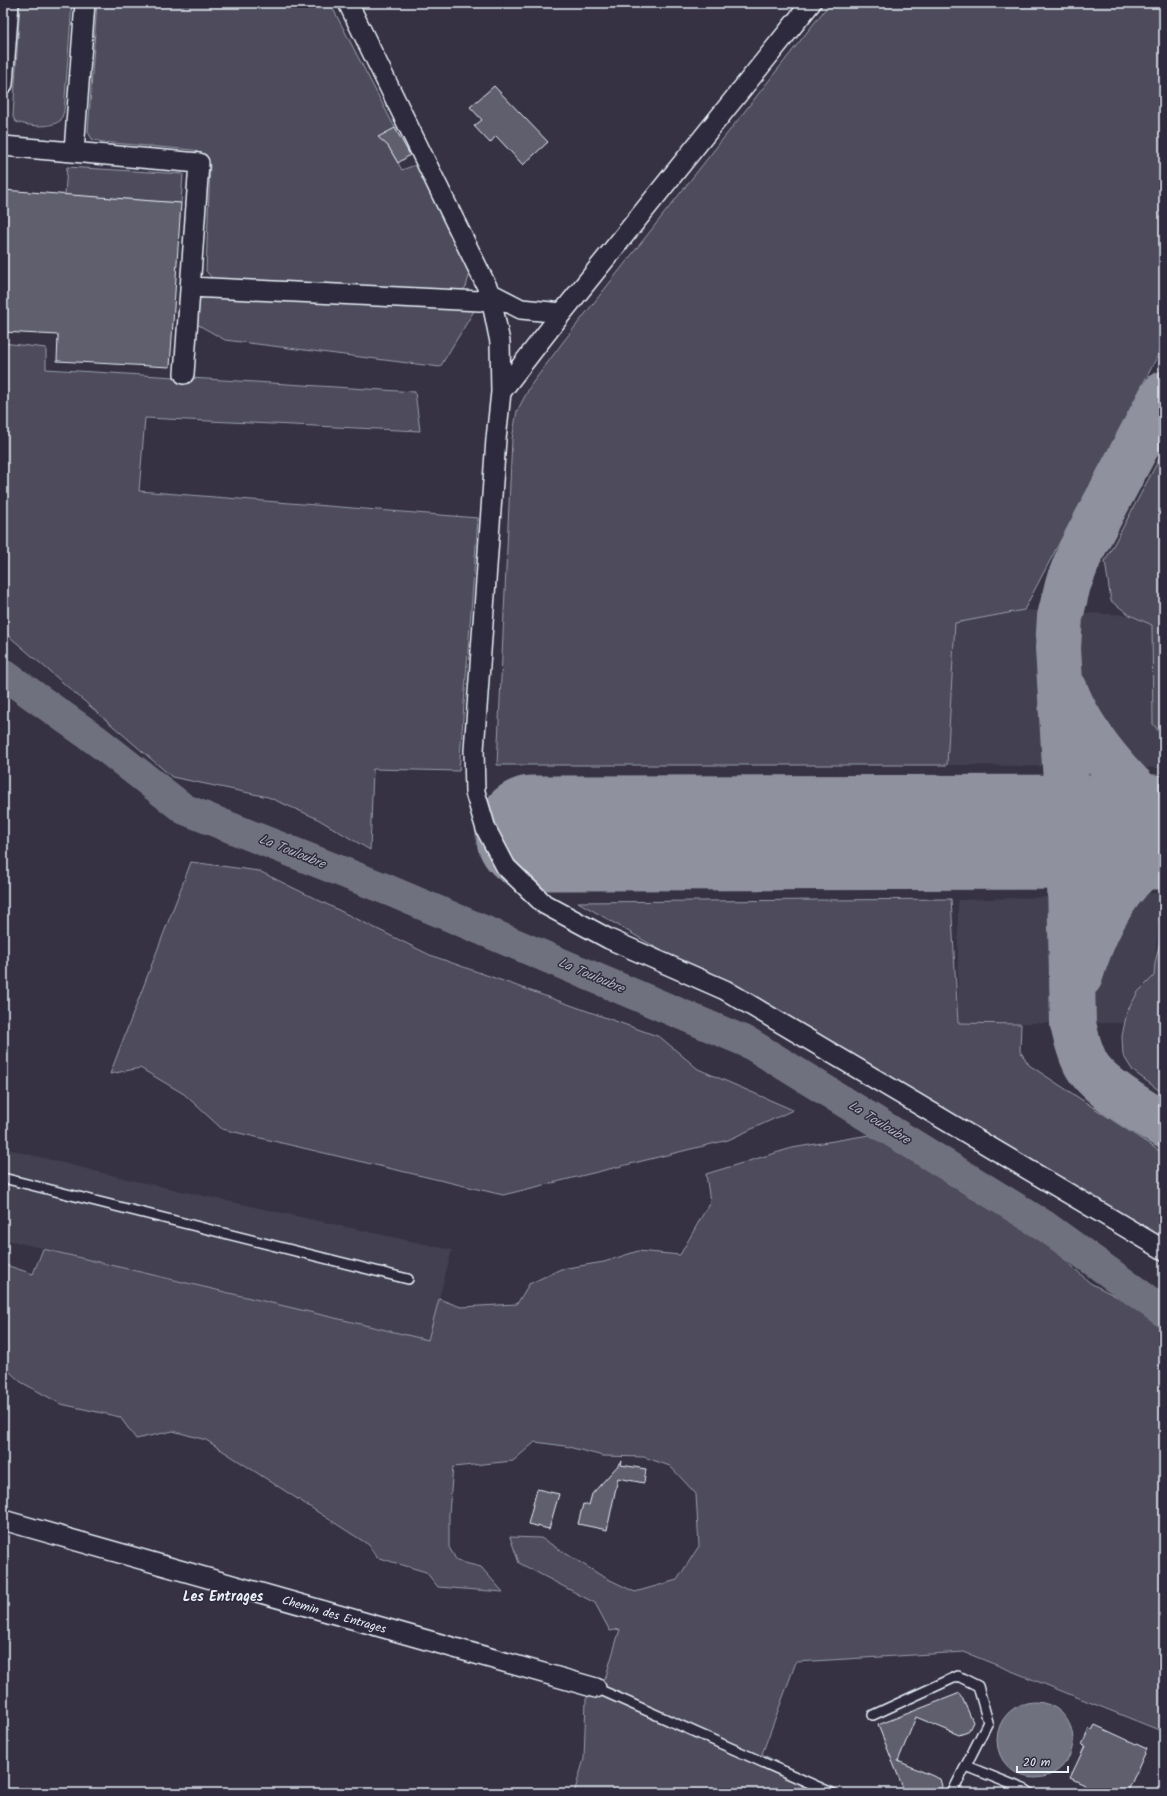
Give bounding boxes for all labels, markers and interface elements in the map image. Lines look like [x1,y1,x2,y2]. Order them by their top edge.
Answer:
water label: La Touloubre [256,829,329,875]
water label: La Touloubre [555,953,628,1000]
water label: La Touloubre [844,1096,915,1151]
district label: Les Entrages [183,1586,264,1608]
street label: Chemin des Entrages [280,1591,388,1639]
scale bar [1017,1748,1068,1774]
text: 20 m [1023,1753,1051,1772]

